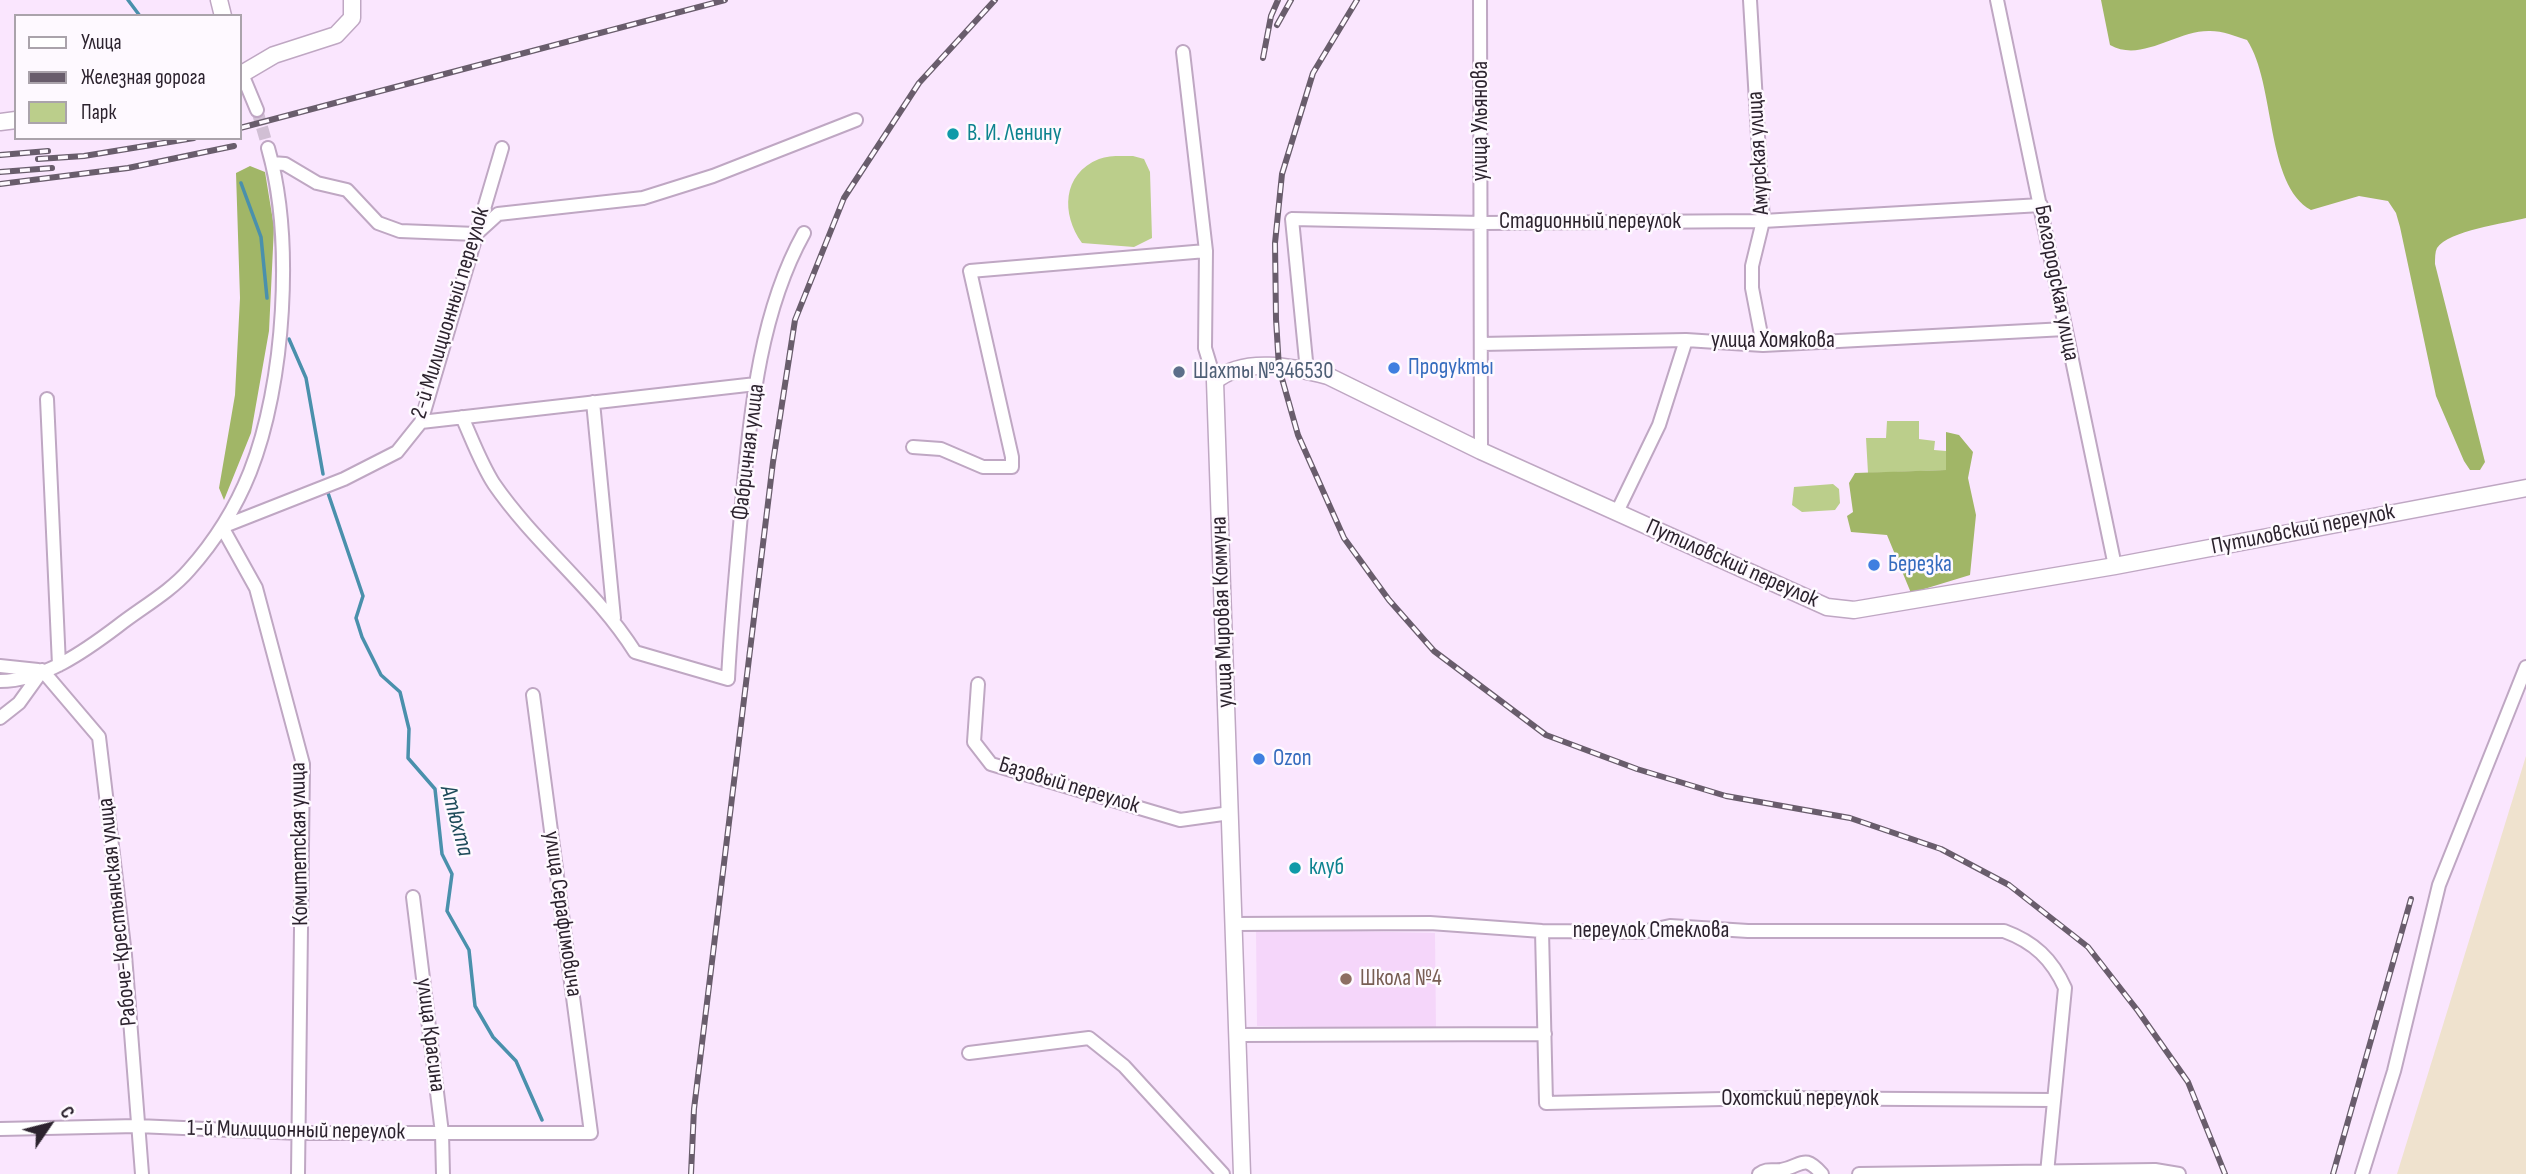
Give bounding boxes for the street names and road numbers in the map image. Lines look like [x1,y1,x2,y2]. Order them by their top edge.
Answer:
street label: улица Ульянова [1467,61,1495,181]
street label: Амурская улица [1742,91,1776,215]
street label: Белгородская улица [2027,203,2085,363]
street label: 2-й Милиционный переулок [406,204,496,422]
street label: Стадионный переулок [1499,208,1681,236]
street label: улица Хомякова [1711,327,1835,355]
street label: Фабричная улица [727,382,771,522]
street label: Путиловский переулок [2209,499,2397,561]
street label: Путиловский переулок [1641,514,1823,614]
street label: улица Мировая Коммуна [1206,516,1240,708]
street label: Базовый переулок [995,752,1143,820]
street label: Комитетская улица [285,762,315,926]
street label: Рабоче-Крестьянская улица [92,797,144,1027]
street label: улица Серафимовича [537,829,587,999]
street label: переулок Стеклова [1573,917,1729,945]
street label: улица Красина [409,977,451,1093]
street label: Охотский переулок [1721,1085,1879,1113]
street label: 1-й Милиционный переулок [187,1115,405,1147]

